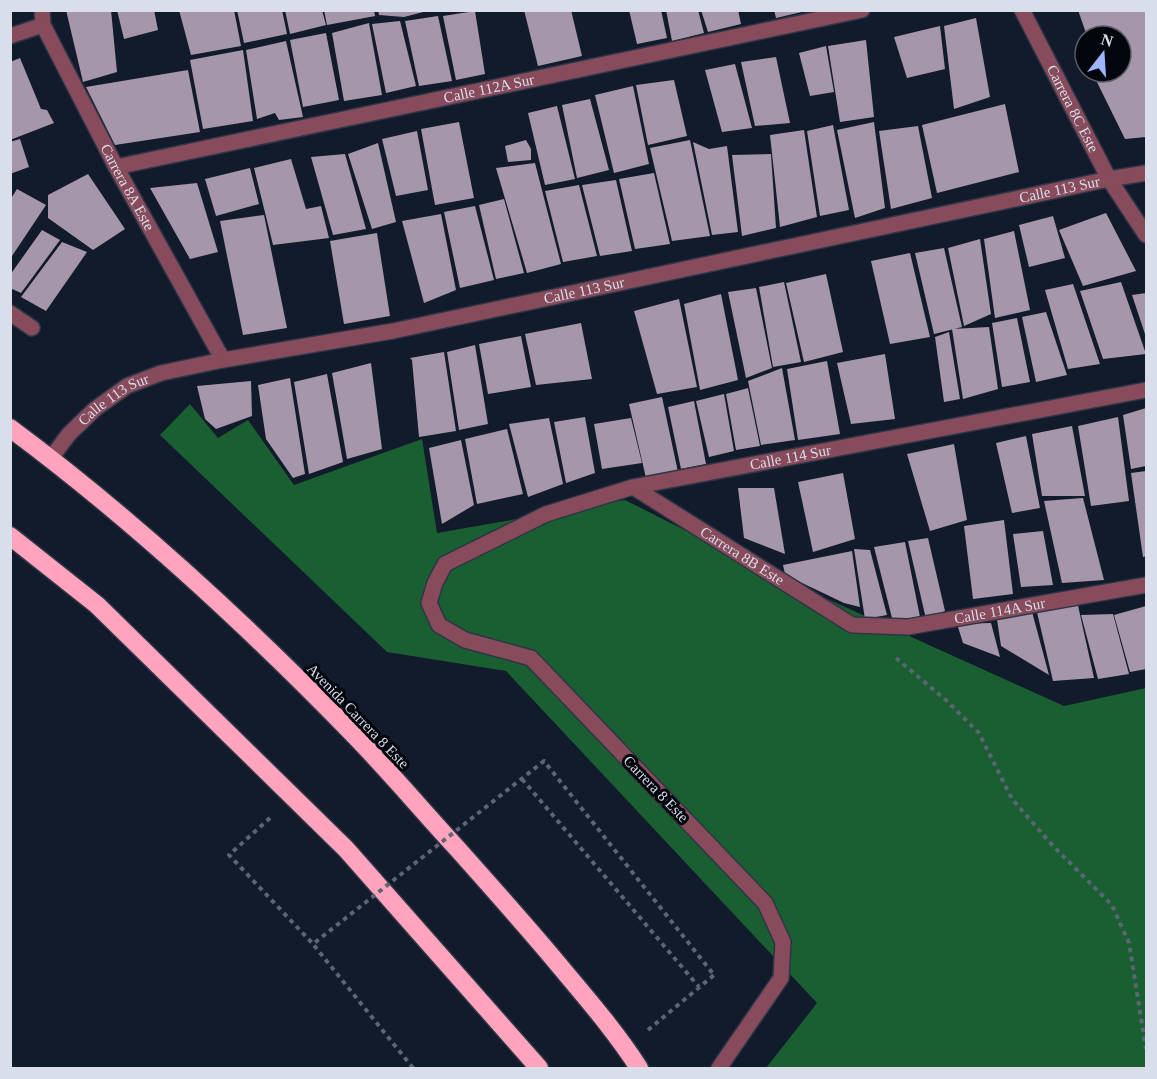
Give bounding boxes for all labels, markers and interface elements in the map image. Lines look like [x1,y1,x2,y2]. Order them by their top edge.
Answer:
north arrow [1073,24,1133,84]
text: N [1099,30,1116,50]
street label: Carrera 8C Este [1044,62,1102,155]
street label: Calle 112A Sur [442,71,536,106]
street label: Carrera 8A Este [98,141,158,233]
street label: Calle 113 Sur [1018,173,1101,206]
street label: Calle 113 Sur [542,274,626,307]
street label: Calle 113 Sur [75,370,151,429]
street label: Calle 114 Sur [749,442,832,473]
street label: Carrera 8B Este [697,523,787,588]
street label: Calle 114A Sur [953,595,1046,627]
street label: Avenida Carrera 8 Este [304,660,412,772]
street label: Carrera 8 Este [620,753,692,826]

